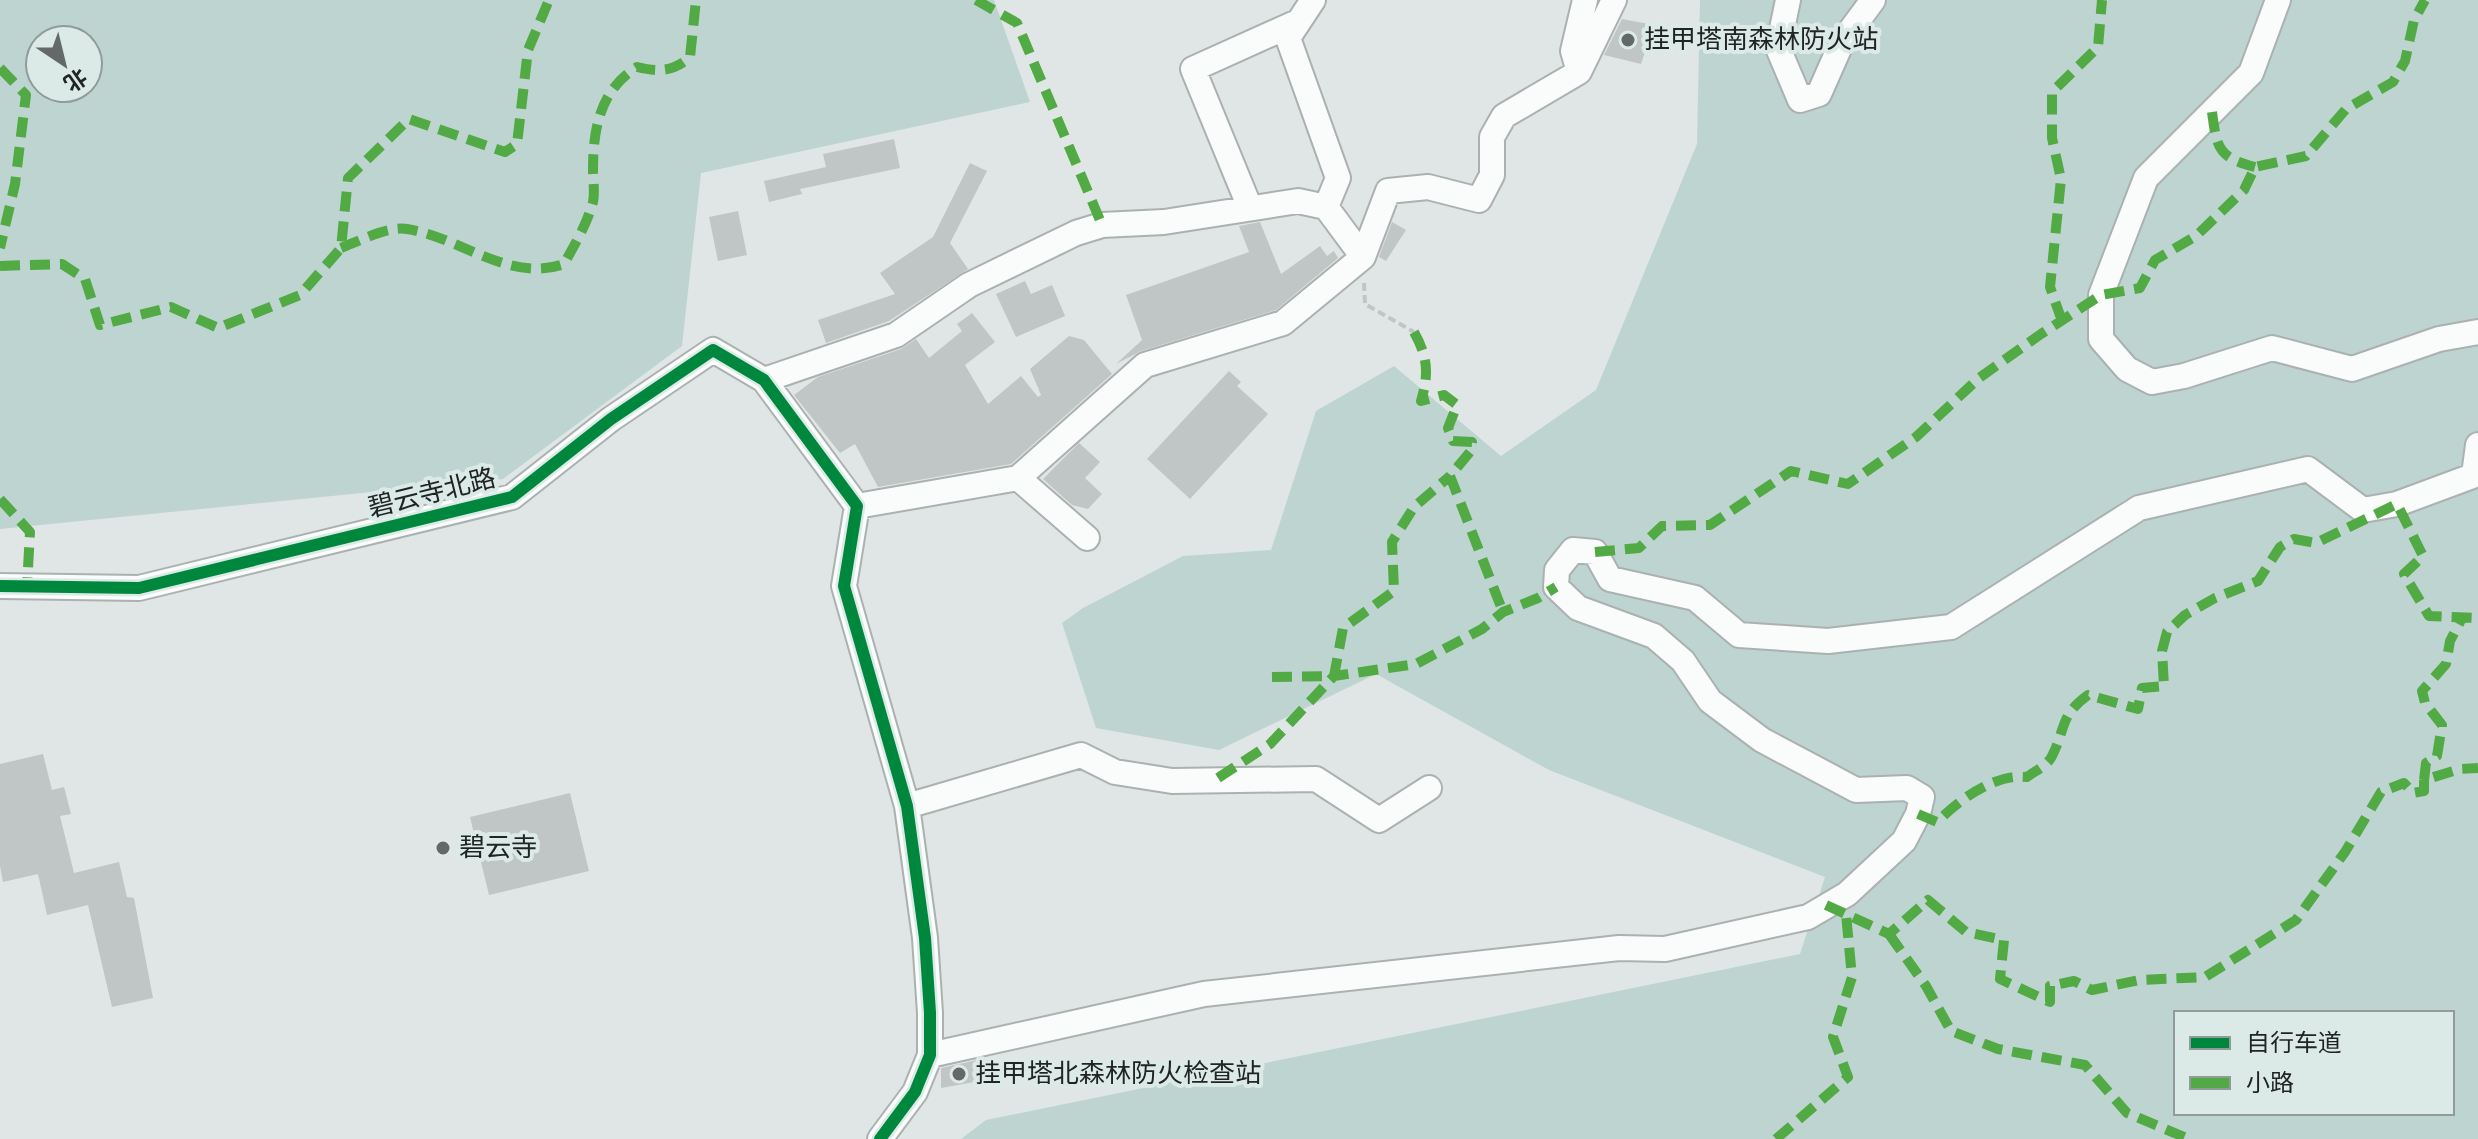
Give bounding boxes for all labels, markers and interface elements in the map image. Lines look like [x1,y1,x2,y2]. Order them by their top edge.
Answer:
north arrow [24,24,104,104]
place label: 挂甲塔南森林防火站 [1644,25,1878,56]
marker: 挂甲塔南森林防火站 [1619,31,1637,49]
text: 北 [58,62,91,97]
street label: 碧云寺北路 [365,463,499,525]
place label: 碧云寺 [459,833,537,864]
marker: 碧云寺 [434,839,452,857]
legend [2174,1011,2454,1115]
text: 自行车道 [2246,1029,2342,1058]
place label: 挂甲塔北森林防火检查站 [975,1059,1261,1090]
marker: 挂甲塔北森林防火检查站 [950,1065,968,1083]
text: 小路 [2246,1069,2294,1098]

